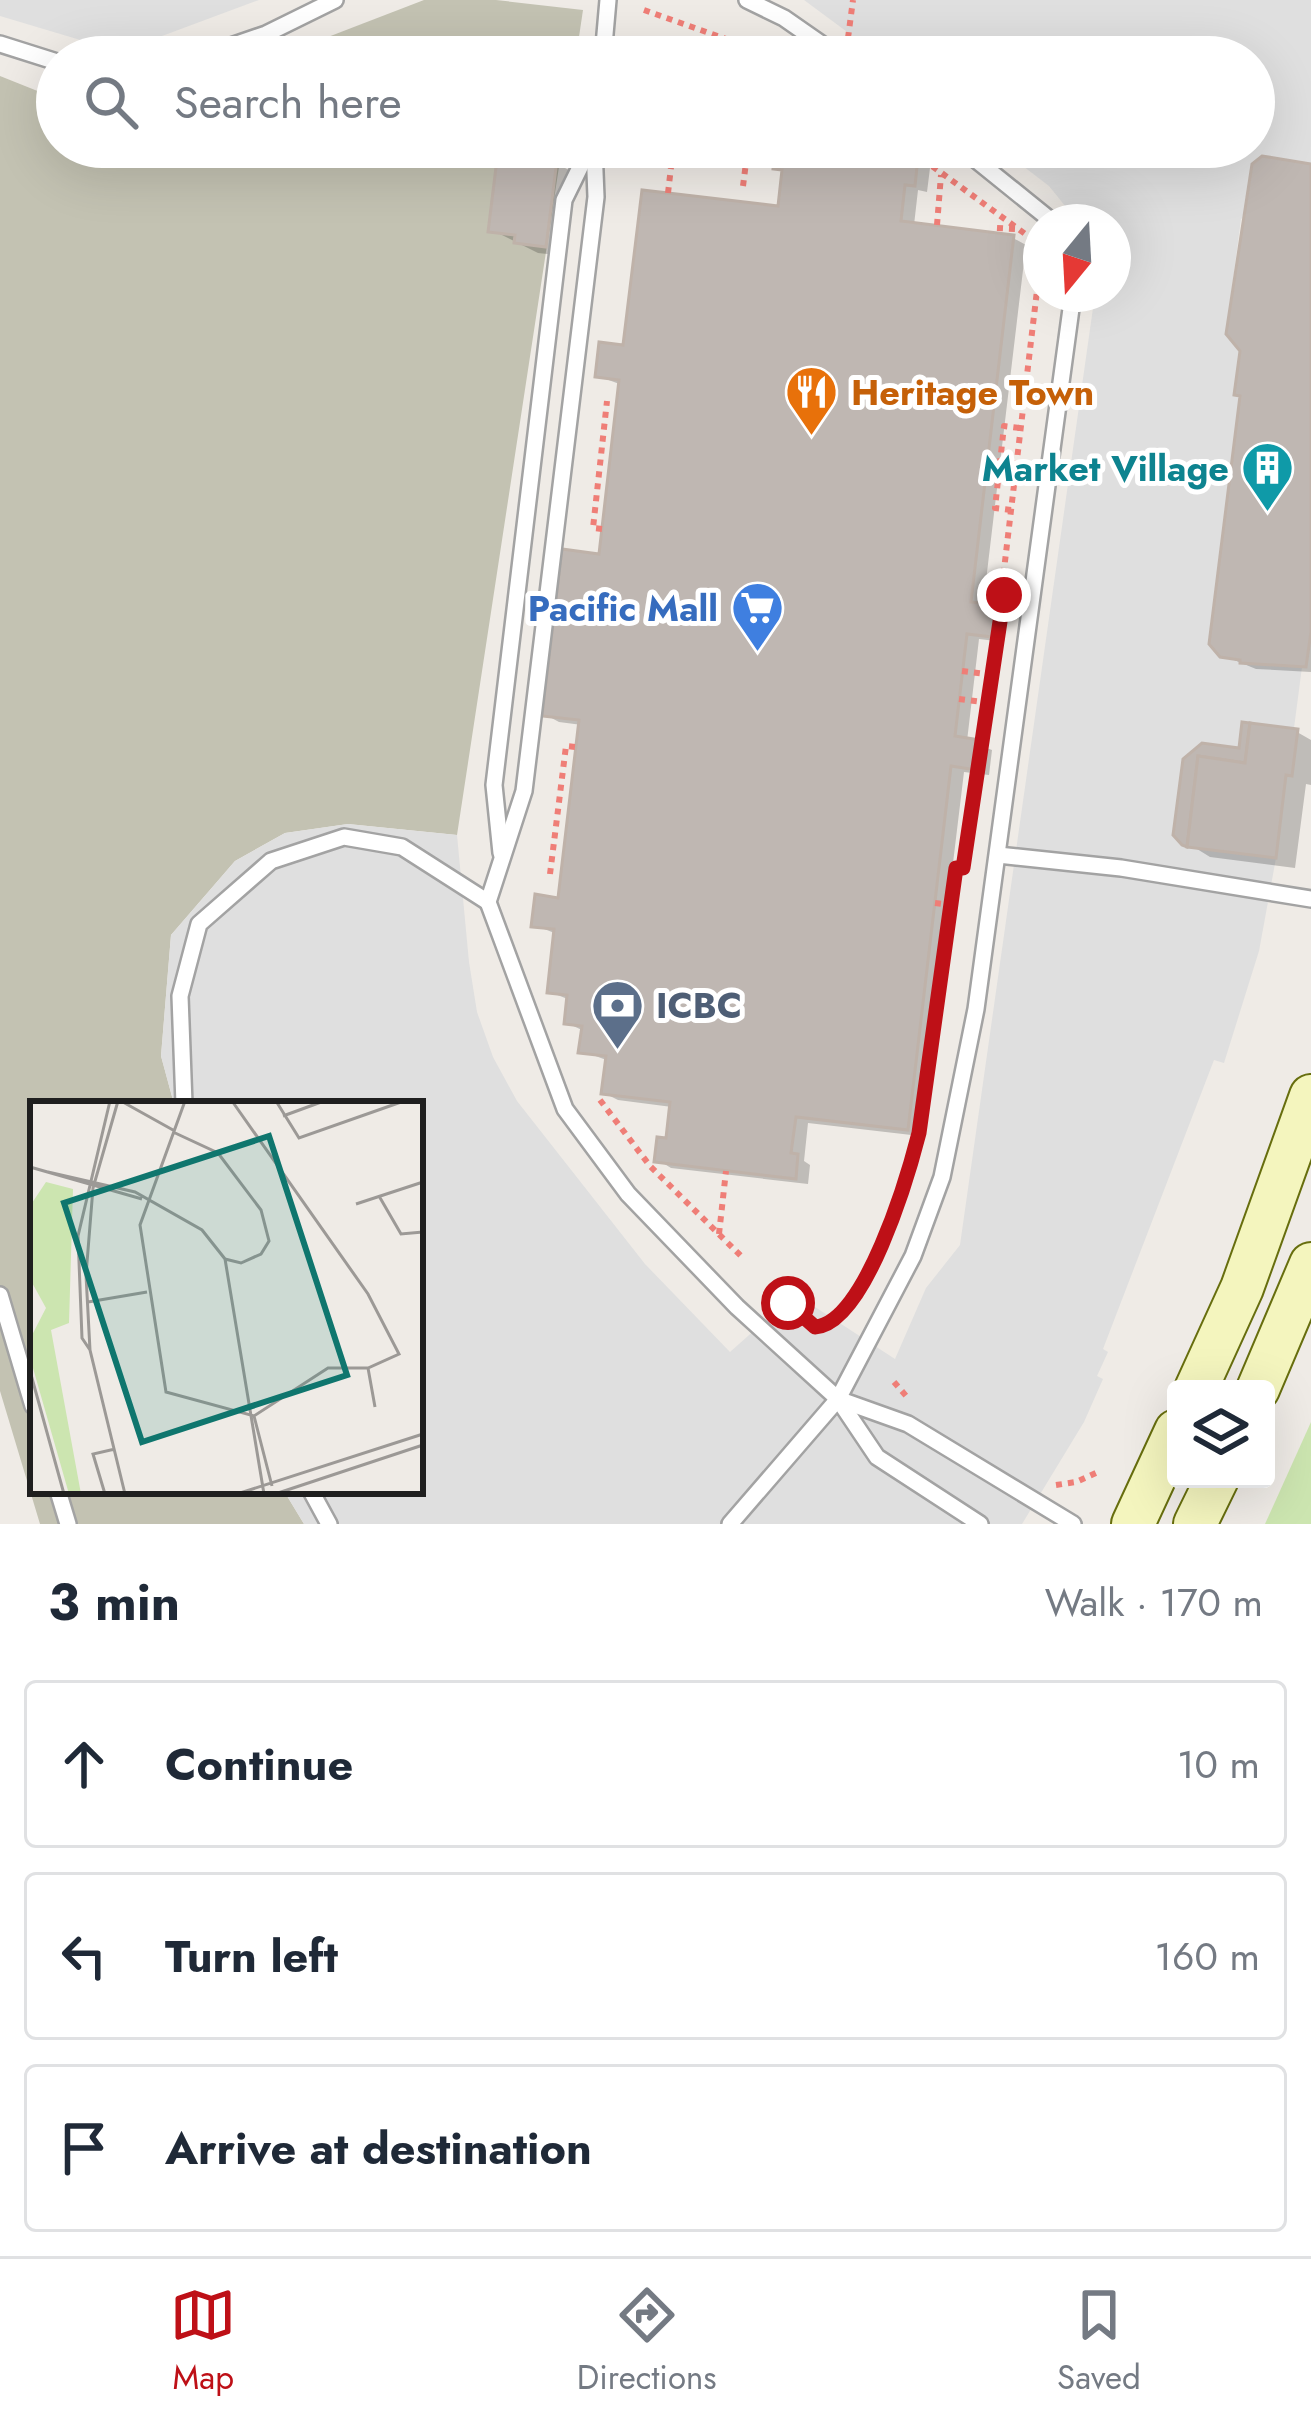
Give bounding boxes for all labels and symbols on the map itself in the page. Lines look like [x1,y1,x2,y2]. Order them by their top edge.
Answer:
north arrow [1023,204,1131,312]
restaurant icon: Heritage Town [784,364,840,438]
place label: Heritage Town [851,366,1094,418]
building icon: Market Village [1240,440,1296,514]
place label: Market Village [982,442,1229,494]
route end [977,568,1031,622]
supermarket icon: Pacific Mall [729,580,785,654]
place label: Pacific Mall [528,582,718,634]
bank icon: ICBC [589,977,645,1051]
place label: ICBC [656,979,742,1031]
inset map [30,1101,423,1494]
route start [761,1276,815,1330]

